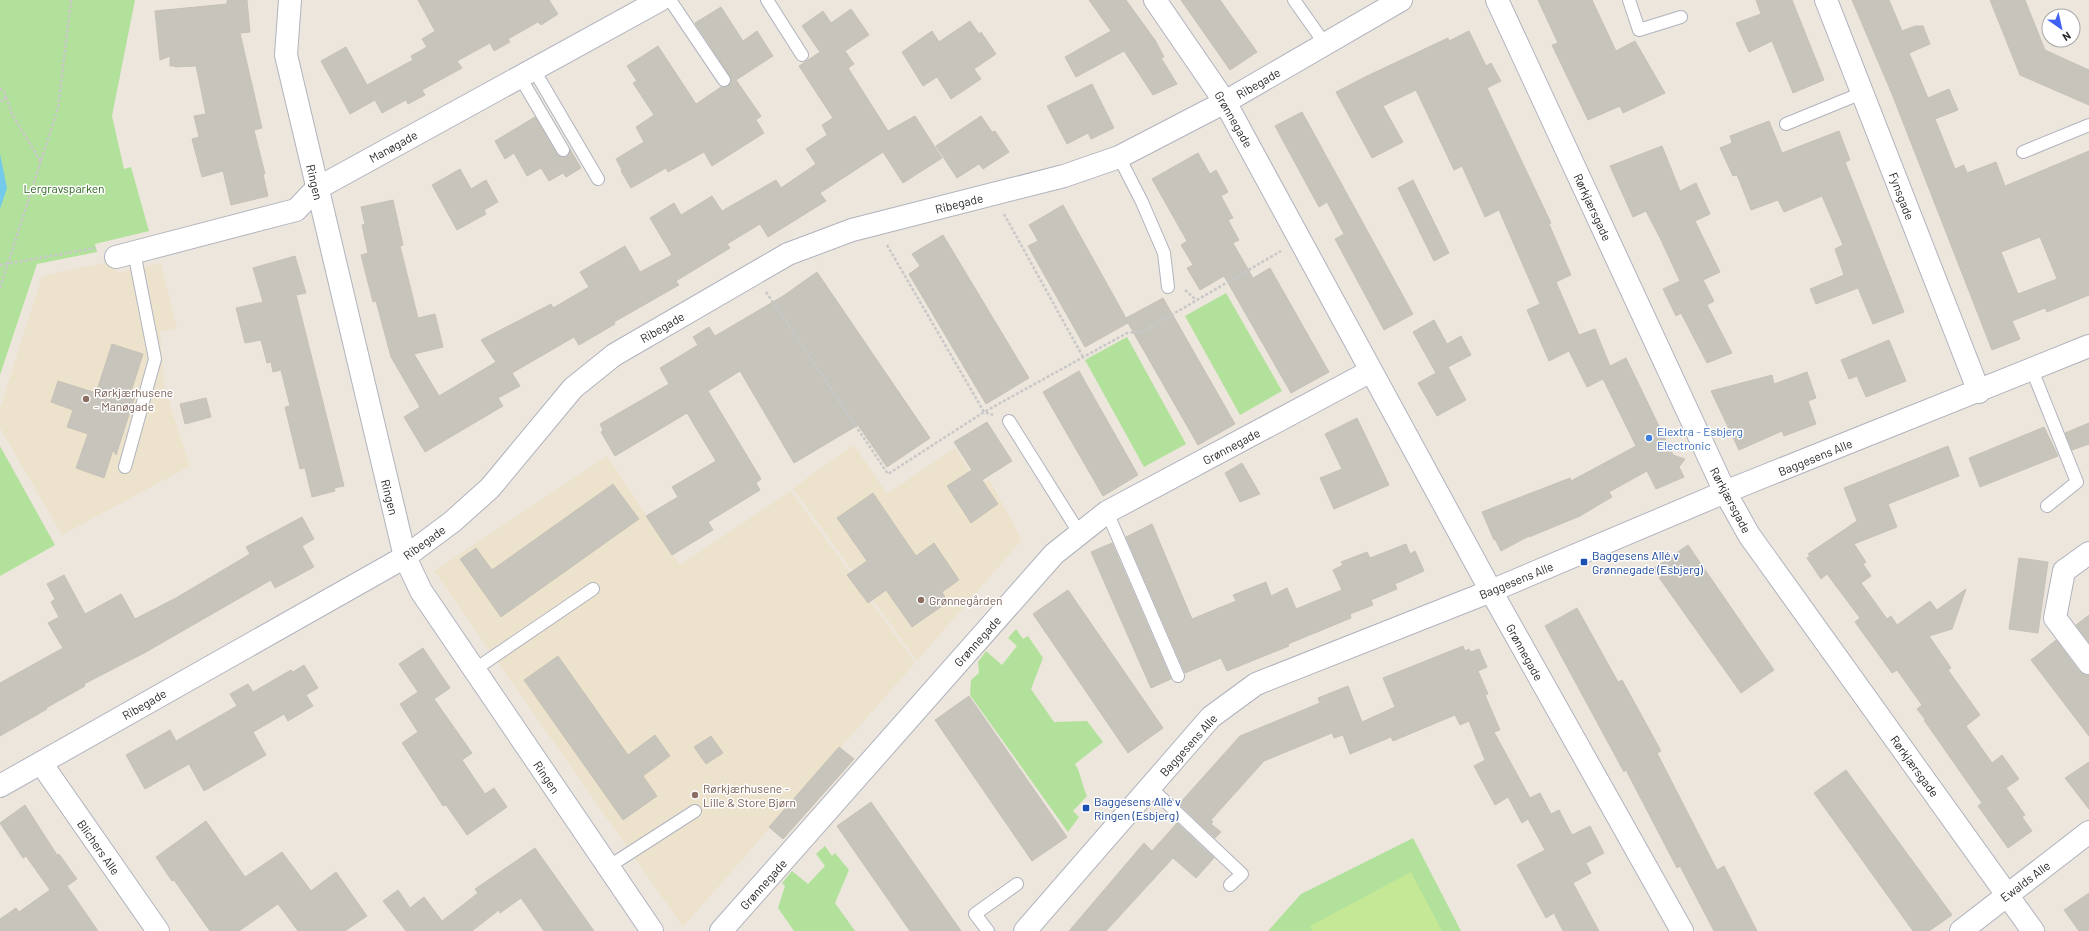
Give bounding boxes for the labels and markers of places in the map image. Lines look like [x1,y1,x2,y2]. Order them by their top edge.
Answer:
place label: Rørkjærhusene - Manøgade [94,385,173,413]
marker: Rørkjærhusene - Manøgade [81,394,91,404]
place label: Elextra - Esbjerg Electronic [1657,424,1743,452]
marker: Elextra - Esbjerg Electronic [1644,433,1654,443]
place label: Baggesens Allé v Grønnegade (Esbjerg) [1592,548,1704,576]
marker: Baggesens Allé v Grønnegade (Esbjerg) [1579,557,1589,567]
place label: Grønnegården [929,593,1003,607]
marker: Grønnegården [916,595,926,605]
place label: Rørkjærhusene - Lille & Store Bjørn [703,781,796,809]
marker: Rørkjærhusene - Lille & Store Bjørn [690,790,700,800]
place label: Baggesens Allé v Ringen (Esbjerg) [1094,794,1181,822]
marker: Baggesens Allé v Ringen (Esbjerg) [1081,803,1091,813]

